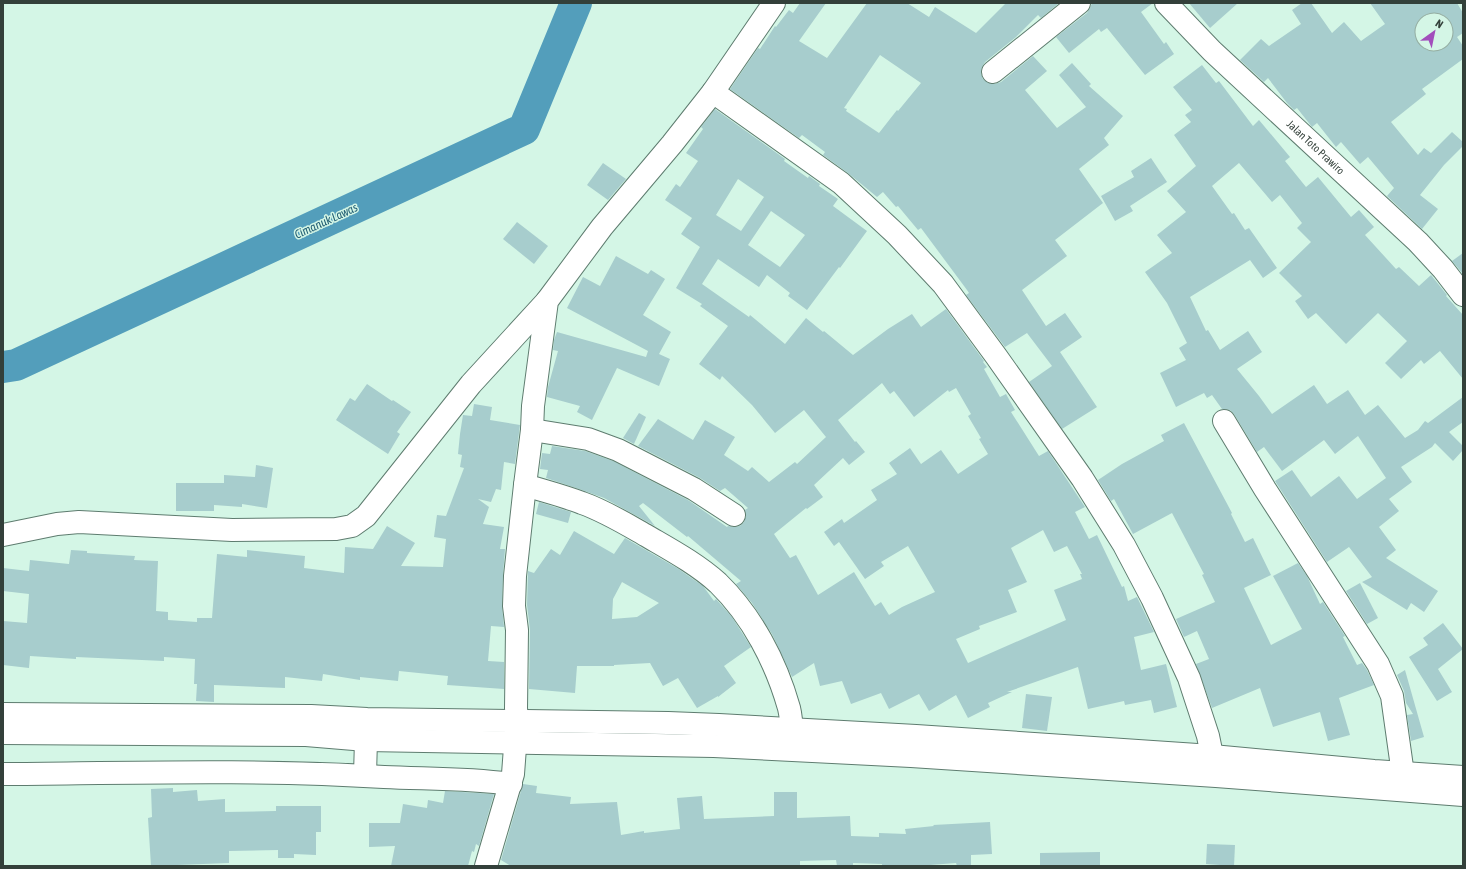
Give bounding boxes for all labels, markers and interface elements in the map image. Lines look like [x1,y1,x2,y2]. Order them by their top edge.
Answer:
north arrow [1414,12,1454,52]
text: N [1433,17,1445,30]
street label: Jalan Toto Prawiro [1285,118,1347,177]
water label: Cimanuk Lawas [292,200,360,242]

